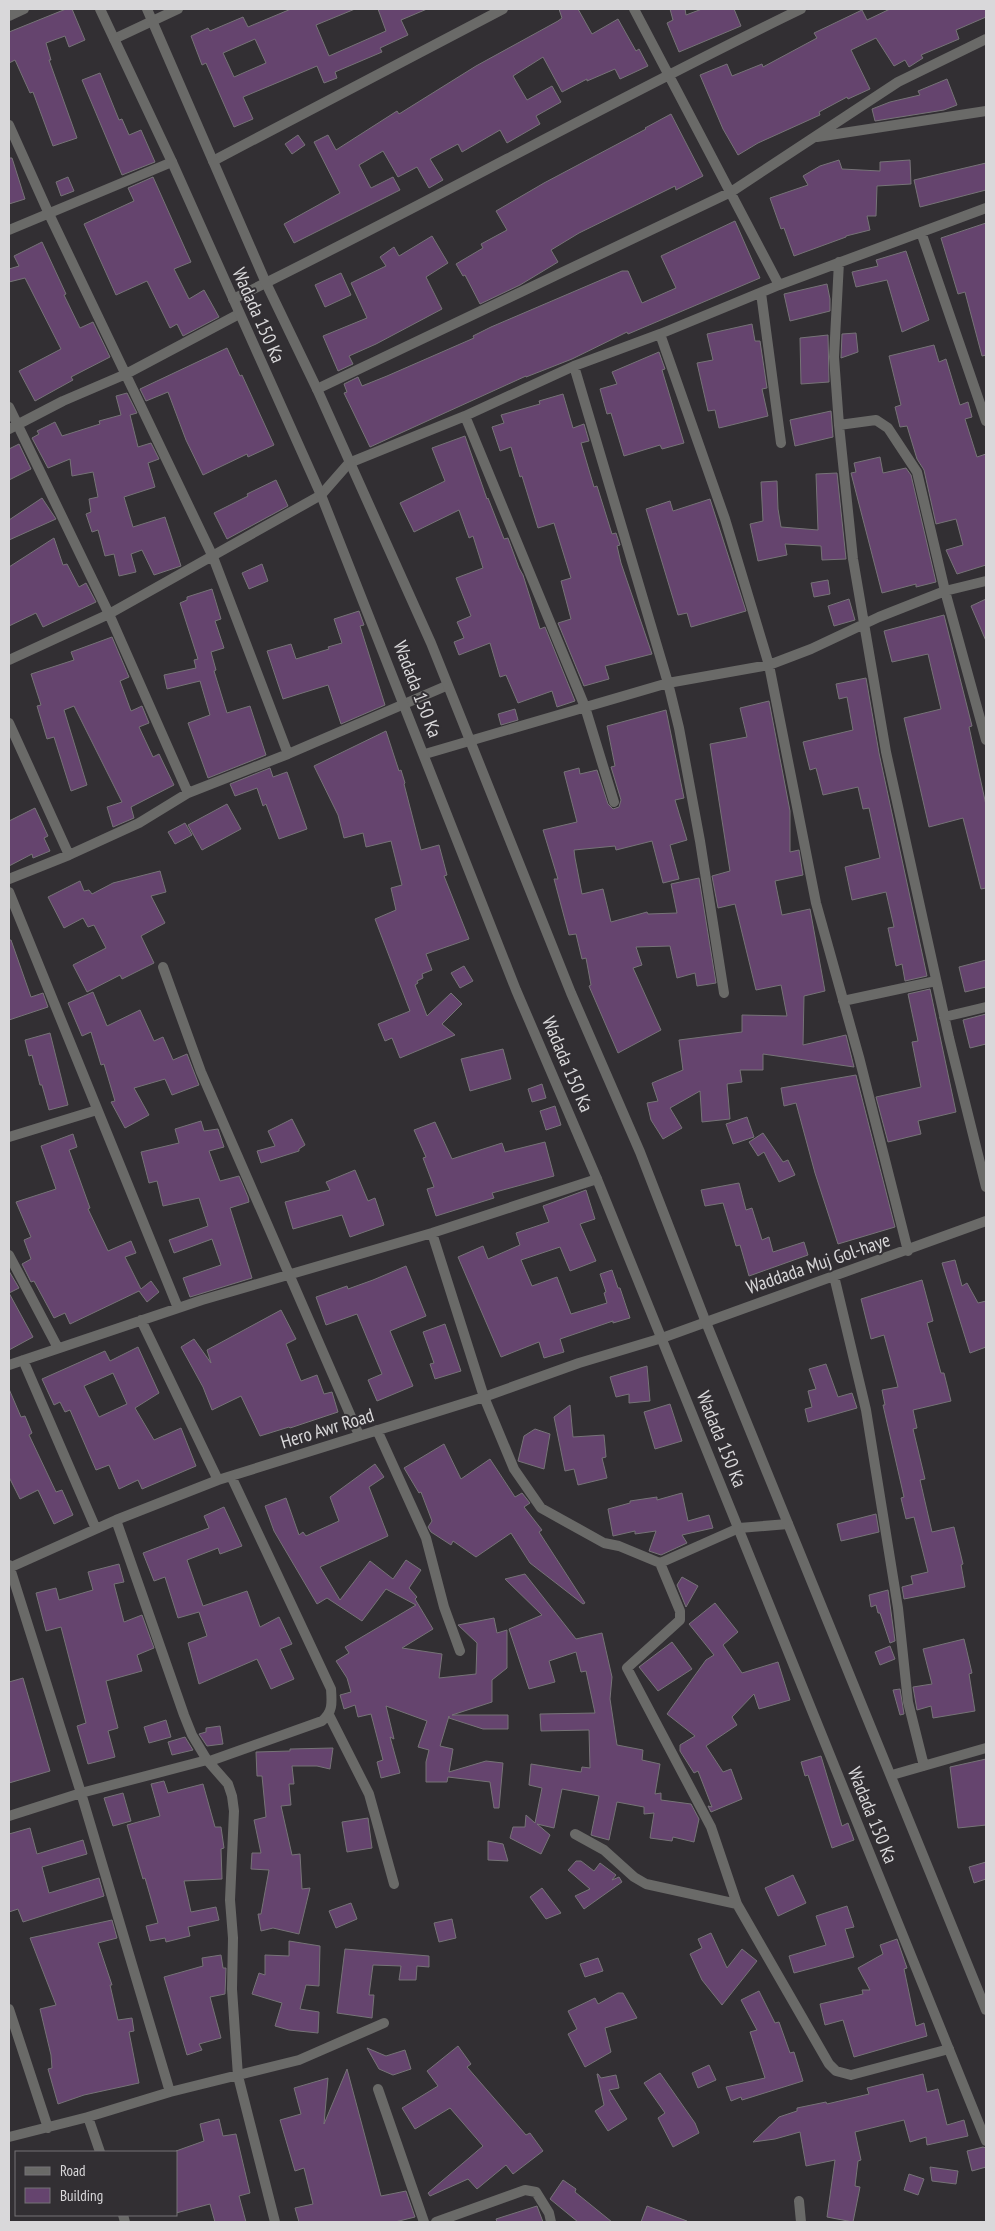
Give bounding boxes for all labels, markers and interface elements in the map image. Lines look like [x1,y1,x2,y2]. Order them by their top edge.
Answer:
street label: Wadada 150 Ka [227,264,291,366]
street label: Wadada 150 Ka [389,637,447,741]
street label: Wadada 150 Ka [537,1013,599,1115]
street label: Waddada Muj Gol-haye [743,1227,893,1299]
street label: Wadada 150 Ka [692,1387,752,1491]
street label: Hero Awr Road [277,1402,377,1454]
street label: Wadada 150 Ka [843,1763,903,1867]
legend [15,2151,178,2216]
text: Road [60,2161,86,2180]
text: Building [60,2186,103,2205]

